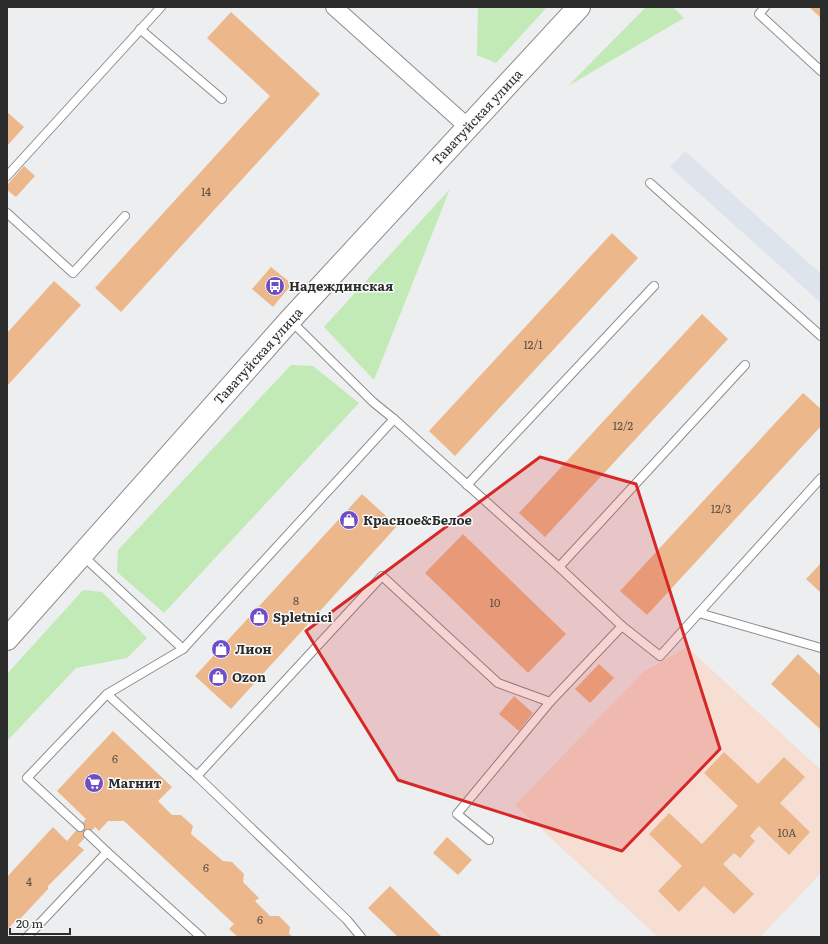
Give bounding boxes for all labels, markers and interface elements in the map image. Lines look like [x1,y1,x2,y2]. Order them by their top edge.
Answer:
street label: Таватуйская улица [427,64,526,169]
house number: 14 [201,183,211,199]
bus stop icon: Надеждинская [264,275,286,297]
place label: Надеждинская [289,276,393,295]
street label: Таватуйская улица [209,303,307,409]
house number: 12/1 [523,336,543,352]
house number: 12/2 [613,417,634,433]
house number: 12/3 [711,500,731,516]
shop icon: Красное&Белое [338,509,360,531]
place label: Красное&Белое [363,510,472,529]
house number: 8 [293,592,299,608]
house number: 10 [490,594,500,610]
shop icon: Spletnici [248,606,270,628]
place label: Spletnici [273,607,333,626]
shop icon: Лион [210,638,232,660]
place label: Лион [235,639,272,658]
shop icon: Ozon [207,666,229,688]
place label: Ozon [232,667,266,686]
house number: 6 [112,750,118,766]
supermarket icon: Магнит [83,772,105,794]
place label: Магнит [108,773,162,792]
house number: 10А [778,824,796,840]
house number: 6 [203,859,209,875]
house number: 4 [26,873,32,889]
scale bar [10,910,70,936]
house number: 6 [257,911,263,927]
text: 20 m [16,914,43,932]

